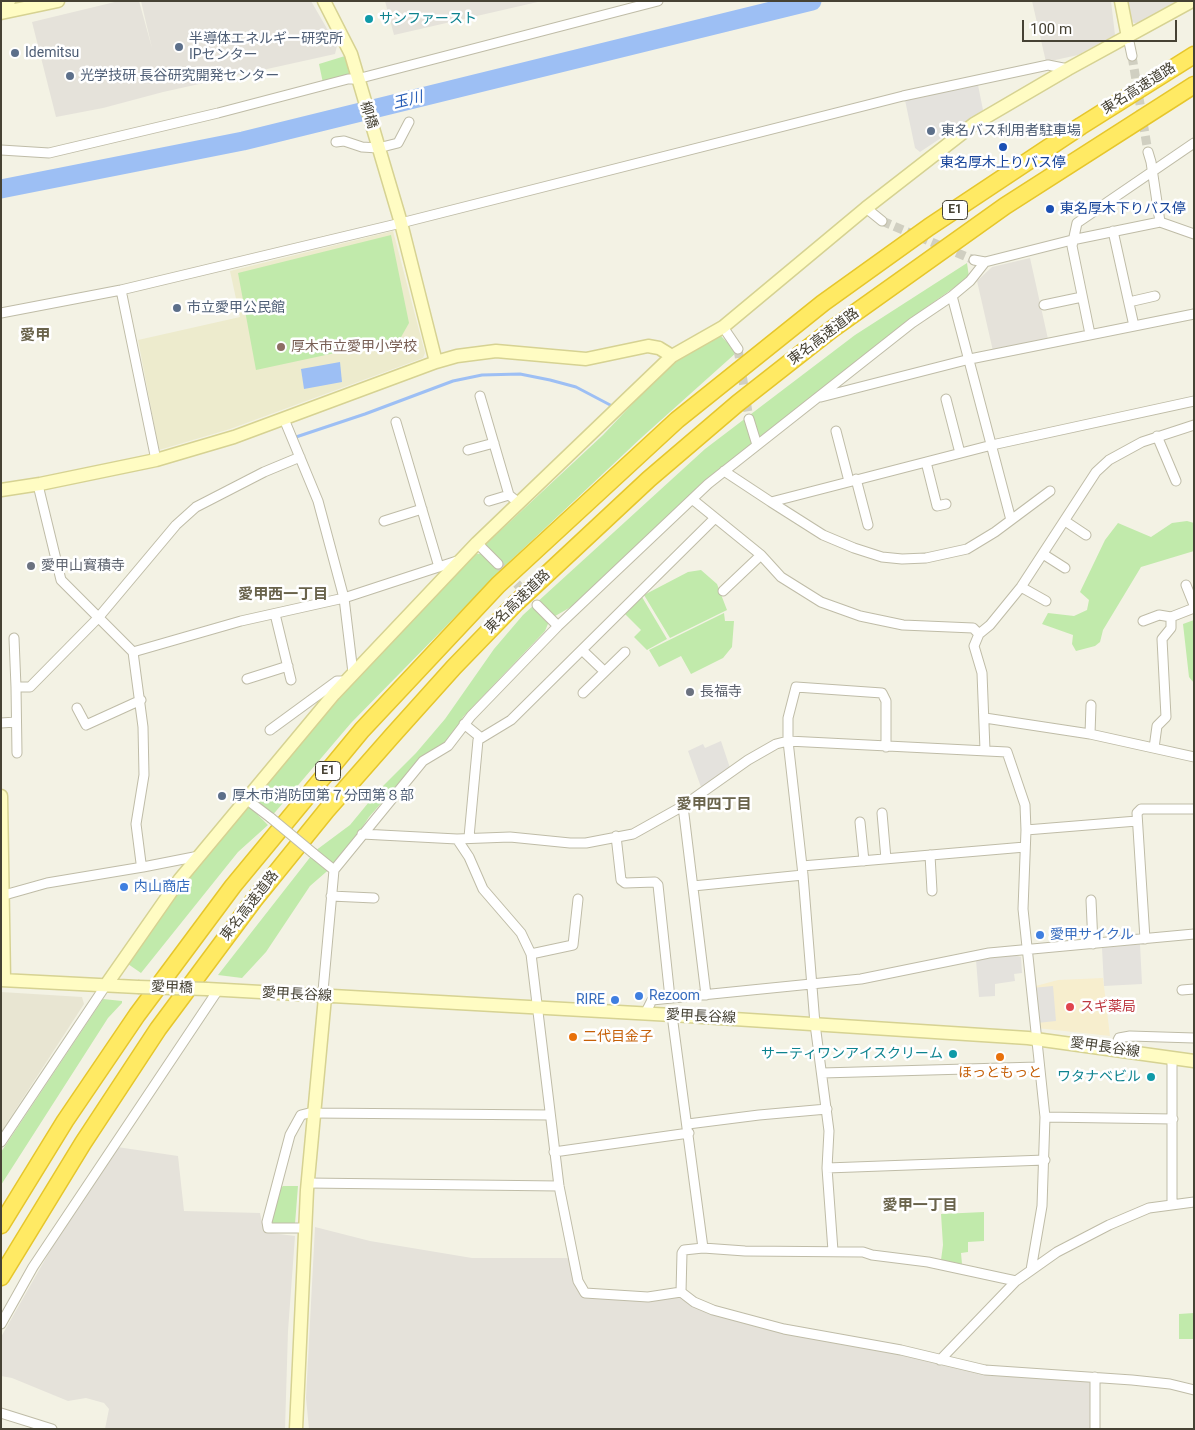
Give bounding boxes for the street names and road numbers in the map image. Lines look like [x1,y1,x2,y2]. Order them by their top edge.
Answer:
street label: 東名高速道路 [1099,60,1179,118]
street label: 柳橋 [356,99,380,131]
road number: E1 [942,200,968,220]
street label: 東名高速道路 [785,305,863,369]
street label: 東名高速道路 [482,567,554,637]
road number: E1 [316,761,340,780]
street label: 東名高速道路 [218,868,282,944]
street label: 愛甲橋 [151,979,193,997]
street label: 愛甲長谷線 [262,985,332,1005]
street label: 愛甲長谷線 [666,1007,736,1027]
street label: 愛甲長谷線 [1069,1035,1141,1061]

